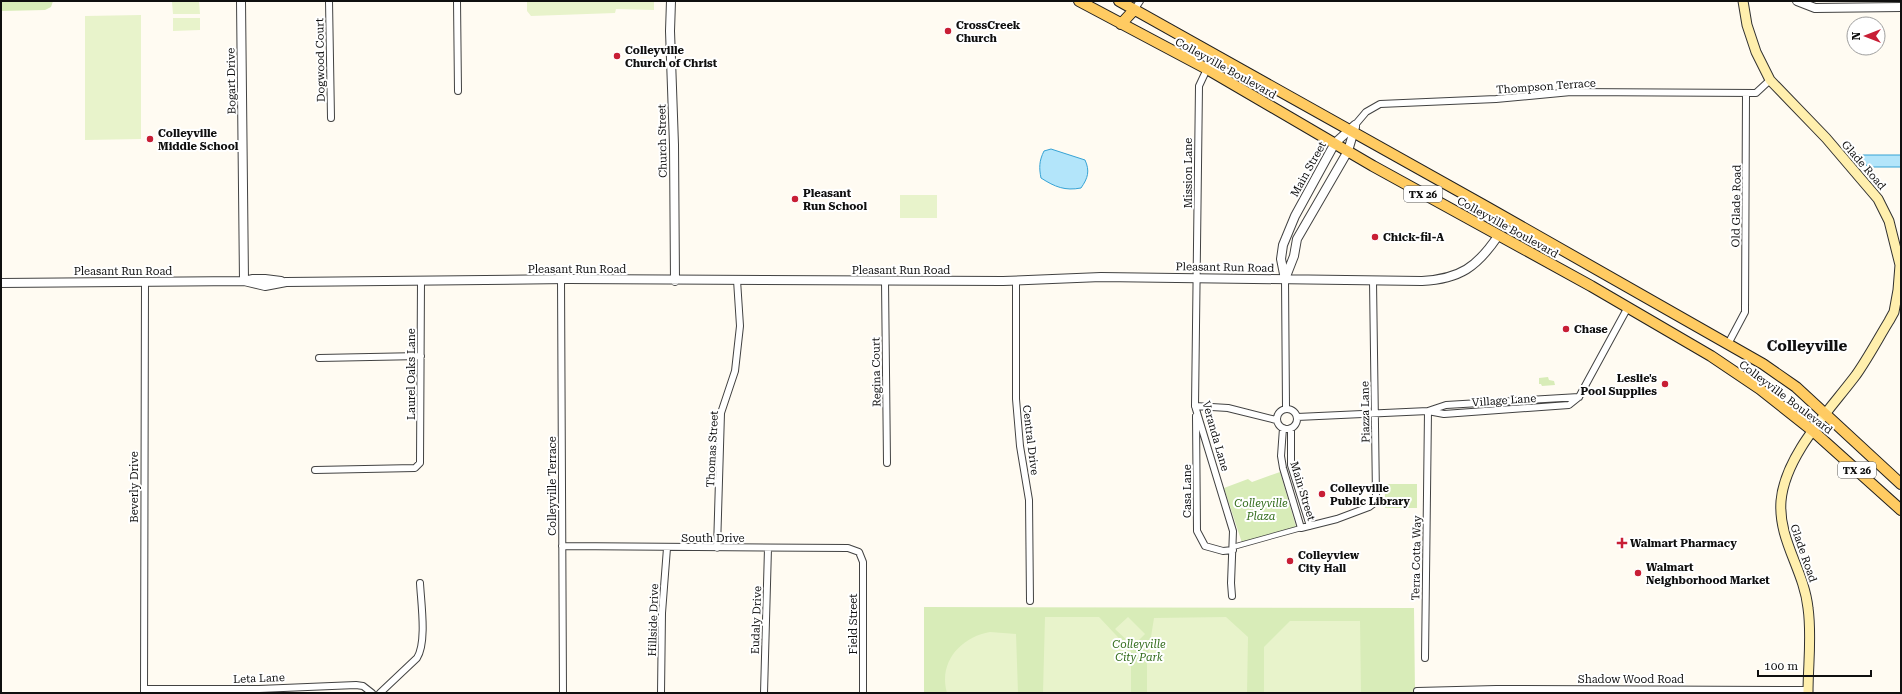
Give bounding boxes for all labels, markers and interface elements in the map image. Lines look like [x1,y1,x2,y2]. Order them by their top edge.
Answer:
north arrow [1846,16,1886,56]
street label: Dogwood Court [313,18,328,102]
place label: CrossCreek Church [956,19,1021,45]
marker: CrossCreek Church [943,26,953,36]
text: N [1850,31,1863,40]
street label: Colleyville Boulevard [1173,35,1279,102]
place label: Colleyville Church of Christ [625,44,718,70]
street label: Bogart Drive [224,48,239,114]
marker: Colleyville Church of Christ [612,51,622,61]
street label: Thompson Terrace [1496,77,1596,96]
street label: Church Street [655,104,670,178]
place label: Colleyville Middle School [158,127,239,153]
marker: Colleyville Middle School [145,134,155,144]
street label: Mission Lane [1182,138,1195,208]
street label: Glade Road [1839,138,1888,192]
street label: Main Street [1288,139,1329,199]
street label: Old Glade Road [1729,165,1744,247]
road number: TX 26 [1404,186,1442,202]
place label: Pleasant Run School [803,187,867,213]
marker: Pleasant Run School [790,194,800,204]
street label: Colleyville Boulevard [1455,194,1561,261]
place label: Chick-fil-A [1383,231,1444,244]
marker: Chick-fil-A [1370,232,1380,242]
street label: Pleasant Run Road [1176,260,1274,275]
street label: Pleasant Run Road [528,263,626,276]
street label: Pleasant Run Road [852,264,950,277]
street label: Pleasant Run Road [74,265,172,278]
place label: Chase [1574,323,1608,336]
marker: Chase [1561,324,1571,334]
street label: Laurel Oaks Lane [405,328,418,420]
street label: Regina Court [869,337,884,407]
district label: Colleyville [1767,337,1847,355]
street label: Colleyville Boulevard [1736,358,1835,437]
place label: Leslie's Pool Supplies [1581,372,1657,398]
marker: Leslie's Pool Supplies [1660,379,1670,389]
street label: Piazza Lane [1358,381,1373,443]
street label: Village Lane [1471,392,1537,409]
street label: Veranda Lane [1199,400,1232,473]
street label: Central Drive [1020,404,1041,476]
street label: Thomas Street [704,410,721,488]
street label: Colleyville Terrace [546,436,559,536]
street label: Beverly Drive [128,451,141,523]
street label: Main Street [1287,460,1318,522]
road number: TX 26 [1838,462,1876,478]
street label: Casa Lane [1181,464,1194,518]
place label: Colleyville Public Library [1330,482,1410,508]
marker: Colleyville Public Library [1317,489,1327,499]
park label: Colleyville Plaza [1234,497,1288,523]
street label: Terra Cotta Way [1409,515,1424,601]
street label: Glade Road [1788,522,1820,584]
street label: South Drive [681,532,745,545]
place label: Walmart Pharmacy [1630,537,1737,550]
marker: Walmart Pharmacy [1617,538,1627,548]
place label: Colleyview City Hall [1298,549,1360,575]
marker: Colleyview City Hall [1285,556,1295,566]
place label: Walmart Neighborhood Market [1646,561,1770,587]
marker: Walmart Neighborhood Market [1633,568,1643,578]
street label: Hillside Drive [646,583,661,657]
street label: Eudaly Drive [749,586,764,654]
street label: Field Street [847,594,860,654]
park label: Colleyville City Park [1112,638,1166,664]
scale bar [1758,652,1871,678]
text: 100 m [1764,659,1798,673]
street label: Leta Lane [233,671,285,686]
street label: Shadow Wood Road [1578,673,1684,686]

